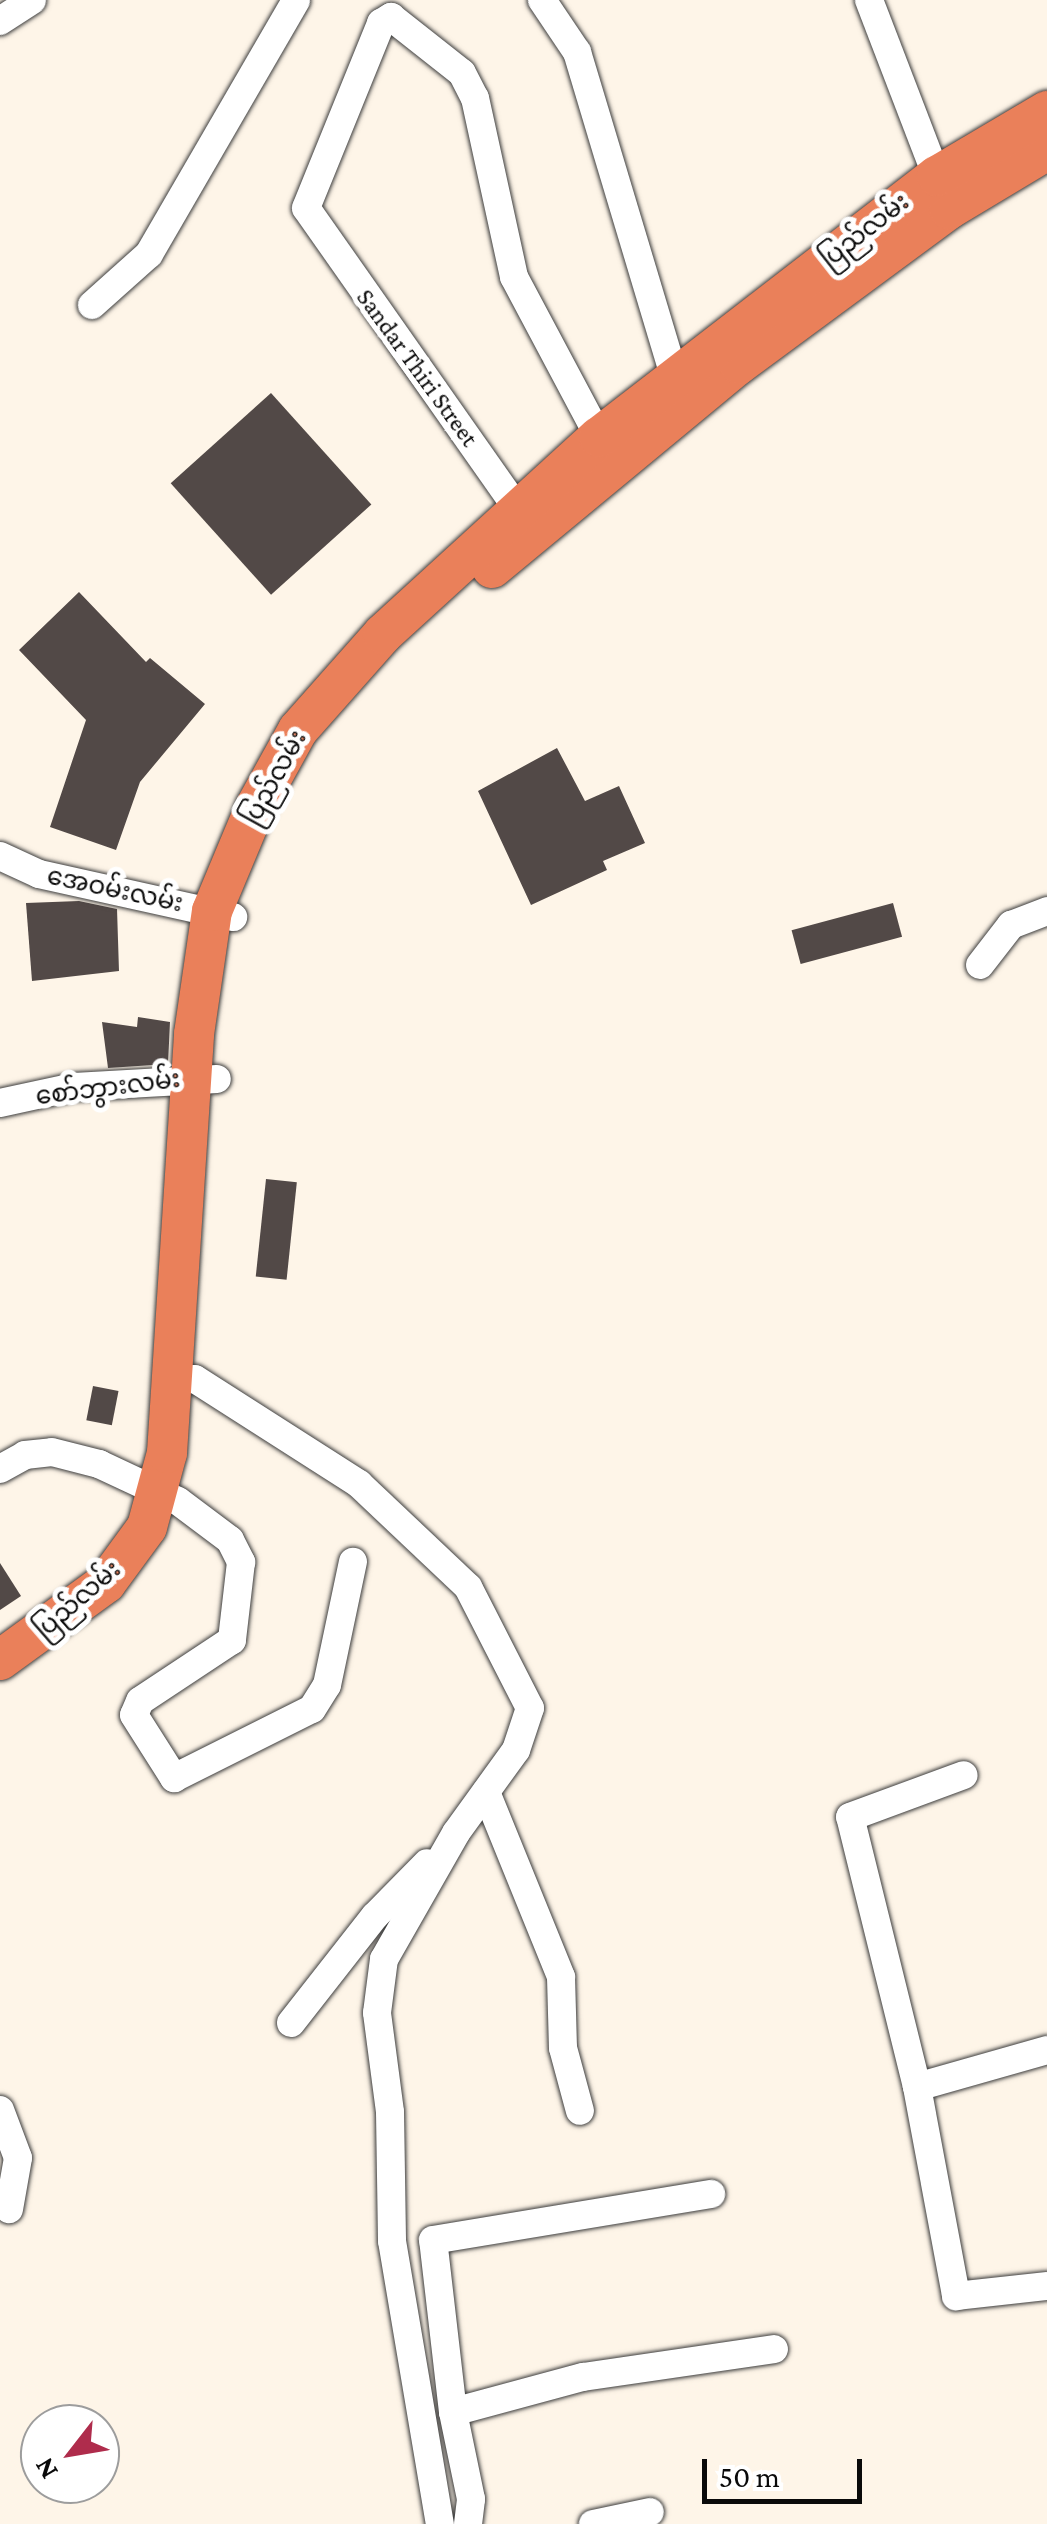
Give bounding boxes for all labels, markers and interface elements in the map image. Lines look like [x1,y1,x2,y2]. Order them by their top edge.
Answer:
street label: ပြည်လမ်း [815,187,915,275]
street label: Sandar Thiri Street [350,283,484,453]
street label: ပြည်လမ်း [237,725,313,831]
street label: အေဝမ်းလမ်း [44,861,186,919]
street label: စော်ဘွားလမ်း [34,1064,182,1112]
street label: ပြည်လမ်း [29,1555,127,1645]
north arrow [20,2404,120,2504]
scale bar [707,2439,867,2501]
text: N [27,2453,64,2485]
text: 50 m [719,2460,780,2493]

